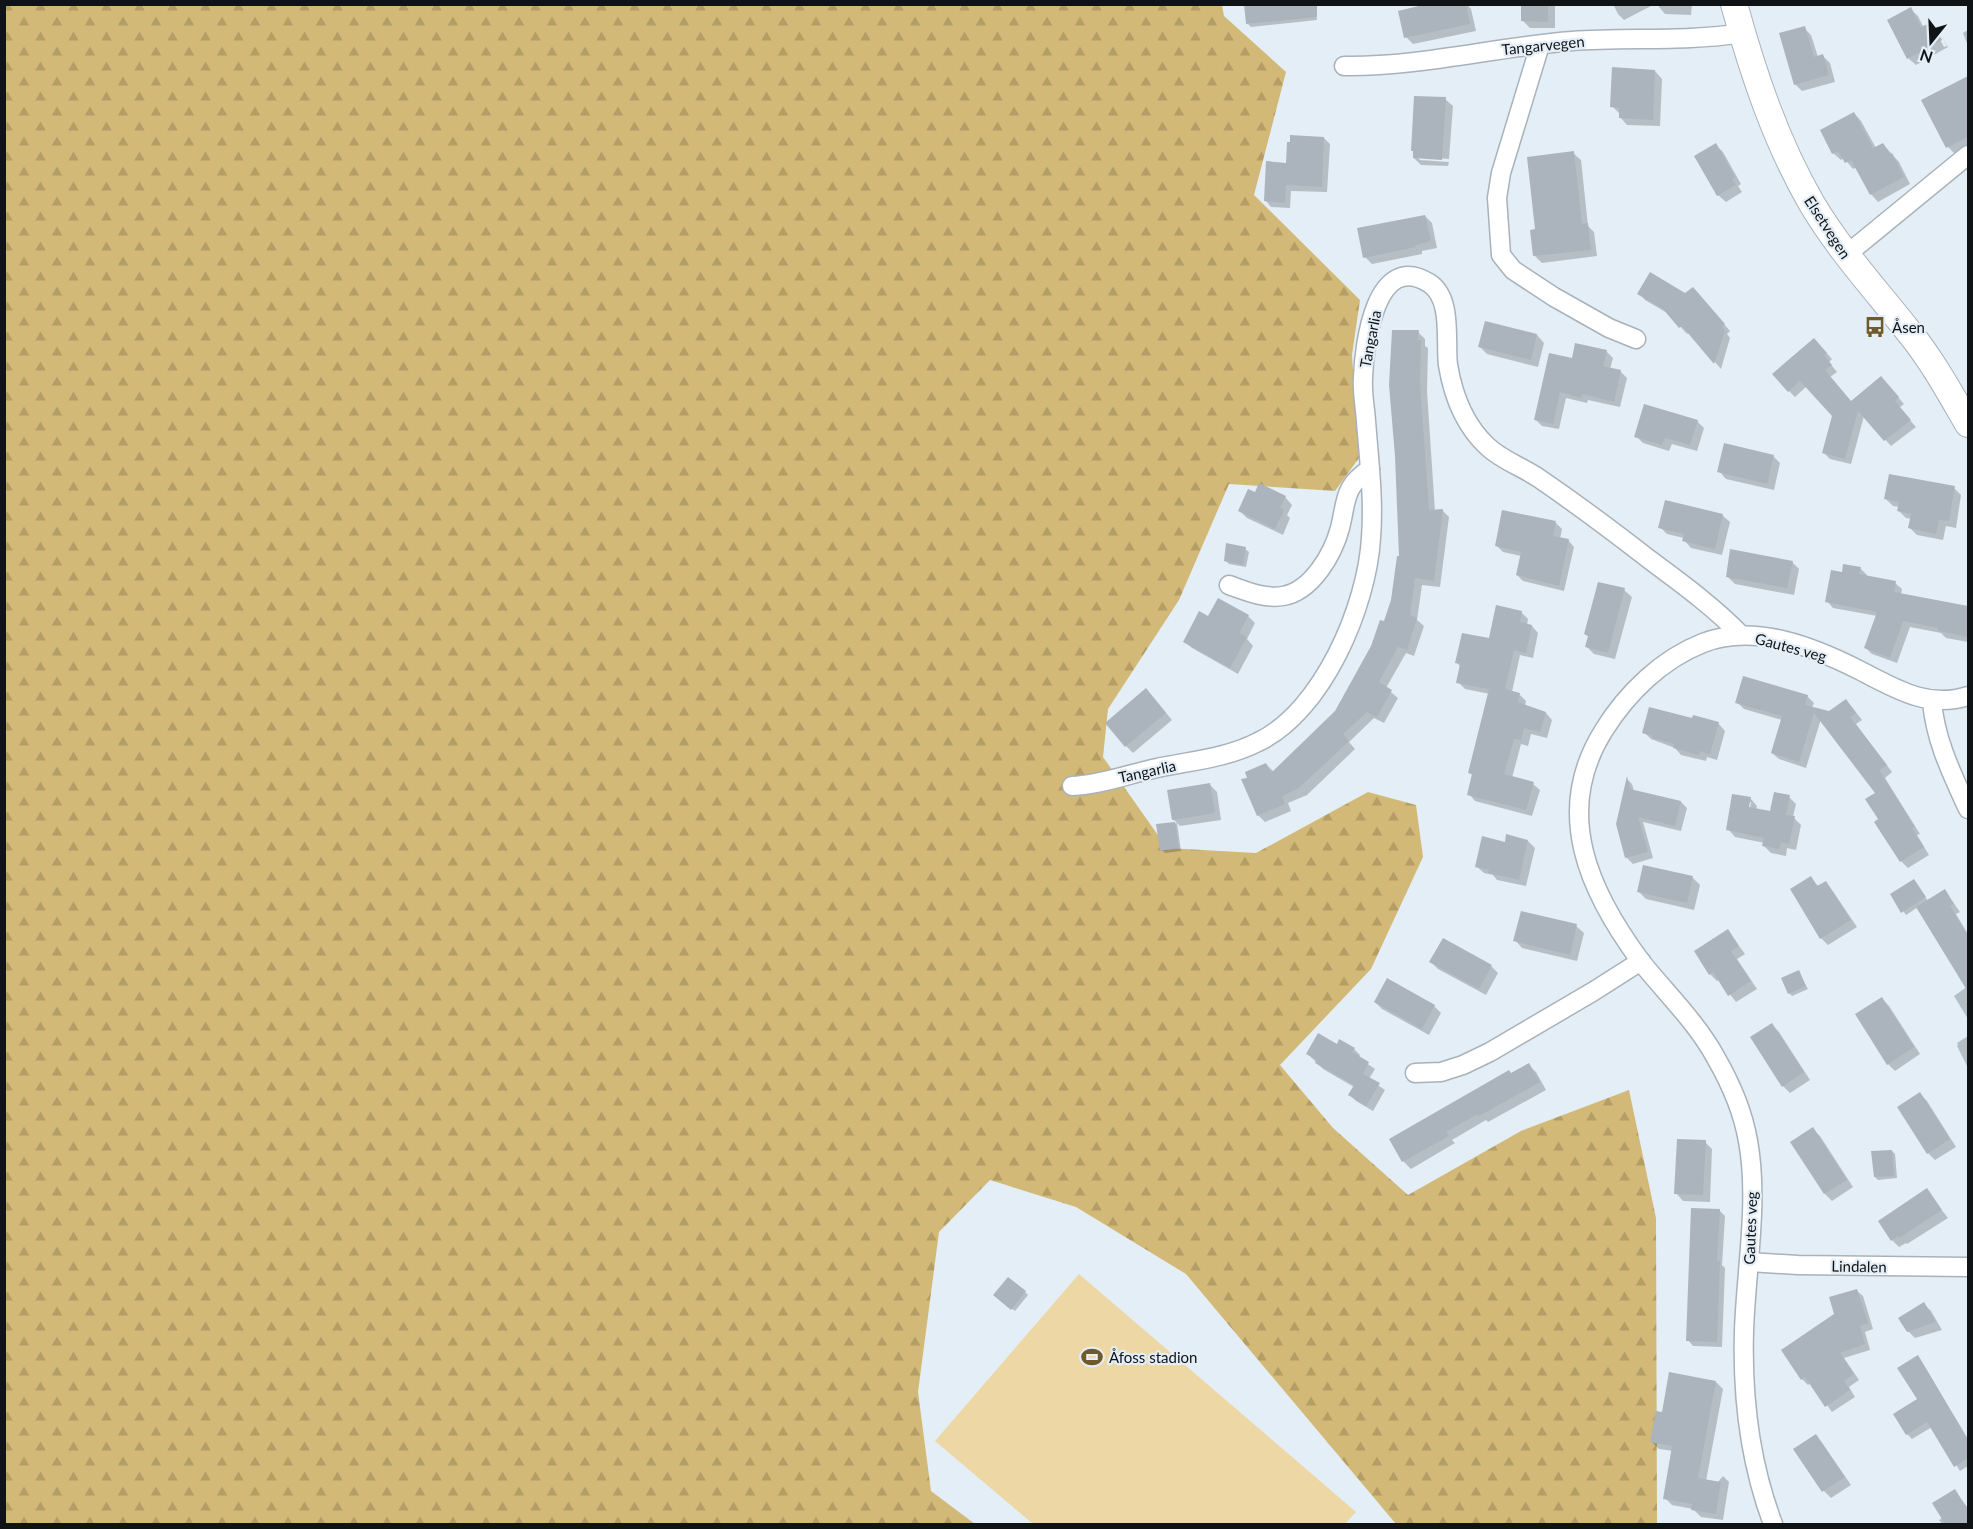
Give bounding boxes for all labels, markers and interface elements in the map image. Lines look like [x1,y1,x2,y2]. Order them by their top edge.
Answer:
north arrow [1901,12,1961,72]
street label: Tangarvegen [1501,32,1585,58]
text: N [1917,46,1935,68]
street label: Elsetvegen [1801,192,1855,262]
street label: Tangarlia [1356,309,1384,369]
bus stop icon: Åsen [1863,315,1887,339]
place label: Åsen [1892,318,1925,336]
street label: Gautes veg [1753,629,1829,665]
street label: Tangarlia [1117,756,1177,786]
street label: Gautes veg [1740,1191,1760,1265]
street label: Lindalen [1831,1257,1887,1275]
sports icon: Åfoss stadion [1080,1345,1104,1369]
place label: Åfoss stadion [1109,1348,1197,1366]

